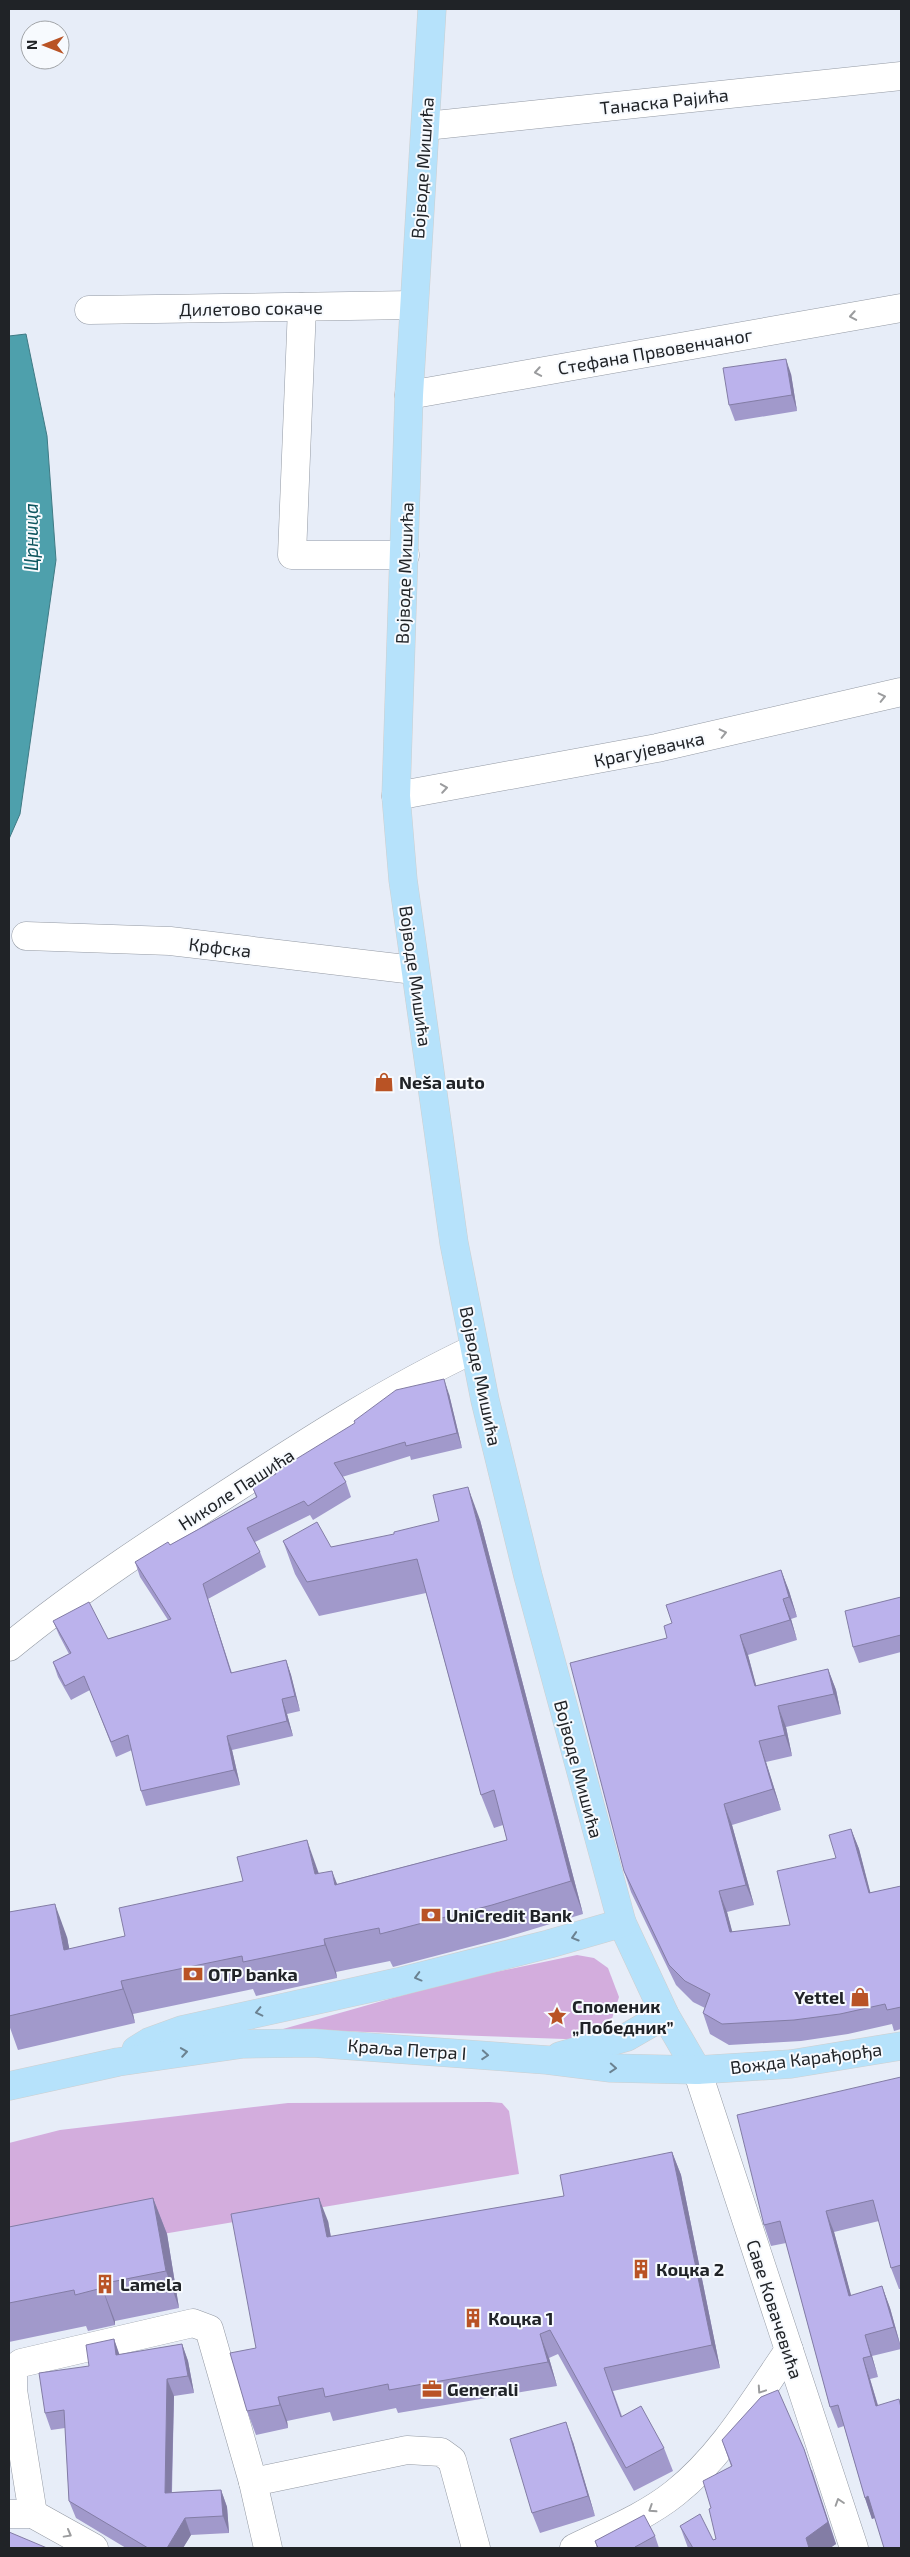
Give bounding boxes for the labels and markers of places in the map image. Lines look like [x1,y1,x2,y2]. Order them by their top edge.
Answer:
shop icon: Neša auto [373,1071,395,1093]
place label: Neša auto [399,1071,485,1093]
bank icon: UniCredit Bank [420,1904,442,1926]
place label: UniCredit Bank [446,1904,572,1926]
bank icon: OTP banka [182,1963,204,1985]
place label: OTP banka [208,1963,298,1985]
place label: Yettel [794,1986,845,2008]
shop icon: Yettel [849,1986,871,2008]
place label: Споменик „Победник” [572,1995,674,2038]
place icon: Споменик „Победник” [546,2005,568,2027]
building icon: Коцка 2 [630,2258,652,2280]
place label: Коцка 2 [656,2258,724,2280]
building icon: Lamela [94,2273,116,2295]
place label: Lamela [120,2273,182,2295]
building icon: Коцка 1 [462,2307,484,2329]
place label: Коцка 1 [488,2307,553,2329]
office icon: Generali [421,2378,443,2400]
place label: Generali [447,2378,519,2400]

